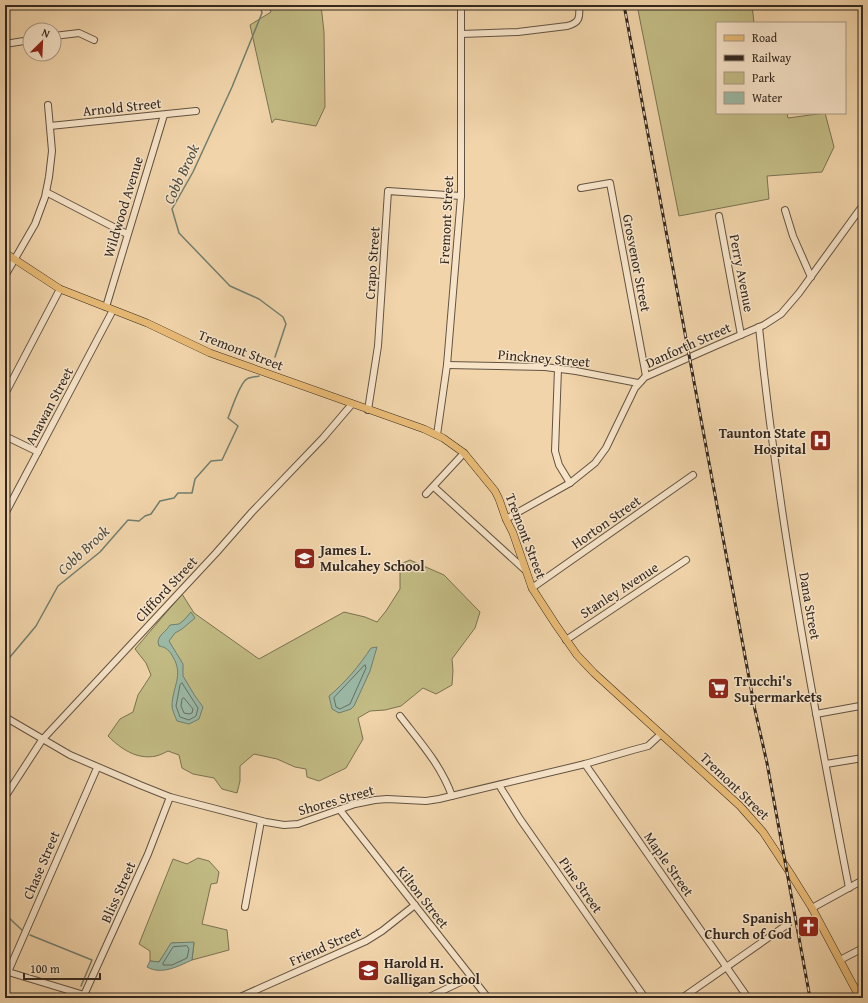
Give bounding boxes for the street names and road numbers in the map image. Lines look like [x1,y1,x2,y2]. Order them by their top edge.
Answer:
street label: Arnold Street [82,93,162,121]
street label: Wildwood Avenue [98,154,148,260]
street label: Fremont Street [434,175,458,265]
street label: Grosvenor Street [618,213,656,314]
street label: Crapo Street [359,226,385,300]
street label: Perry Avenue [725,232,759,314]
street label: Danforth Street [642,317,734,373]
street label: Tremont Street [195,325,287,375]
street label: Pinckney Street [497,344,591,372]
street label: Anawan Street [20,364,78,448]
street label: Tremont Street [501,490,551,582]
street label: Horton Street [567,491,645,553]
street label: Clifford Street [130,552,202,626]
street label: Stanley Avenue [576,557,662,623]
street label: Dana Street [794,571,826,641]
street label: Tremont Street [696,748,774,824]
street label: Shores Street [296,780,376,820]
street label: Chase Street [18,828,64,902]
street label: Maple Street [639,828,699,900]
street label: Pine Street [554,853,608,917]
street label: Bliss Street [96,858,140,926]
street label: Kilton Street [392,861,454,933]
street label: Friend Street [286,921,364,971]

